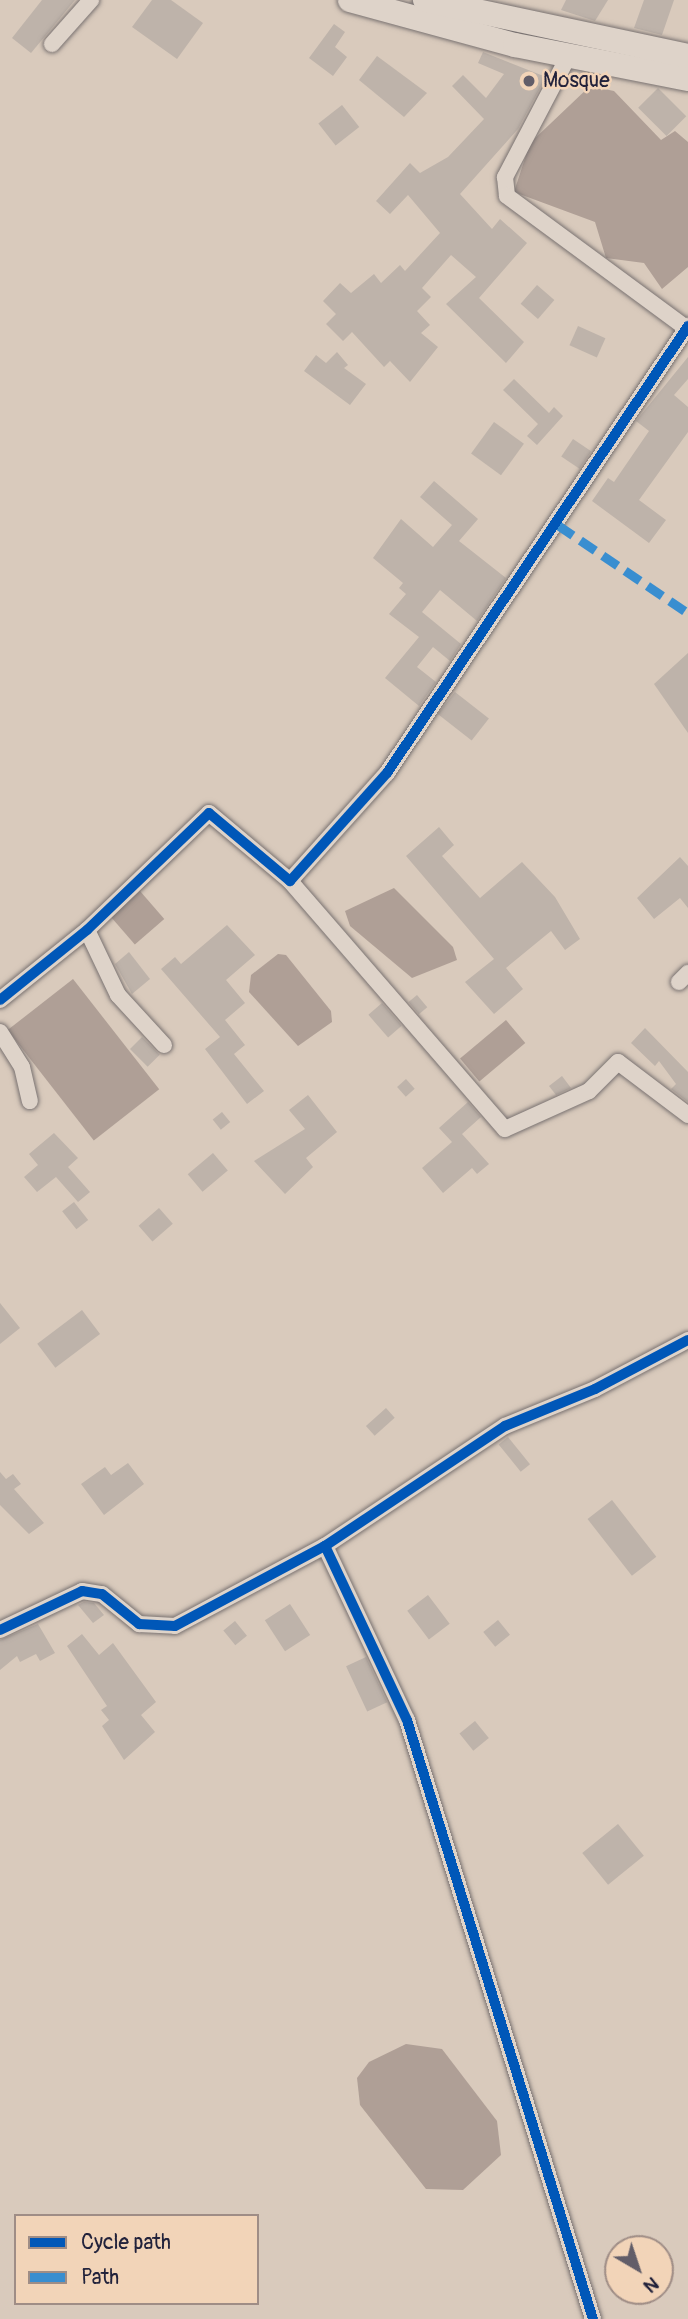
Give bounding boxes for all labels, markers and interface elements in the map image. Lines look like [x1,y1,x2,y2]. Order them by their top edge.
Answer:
place label: Mosque [543,68,610,94]
marker: Mosque [521,73,537,89]
legend [14,2214,259,2305]
text: Cycle path [81,2229,171,2256]
north arrow [604,2235,674,2305]
text: Path [81,2264,119,2291]
text: N [638,2271,664,2298]

